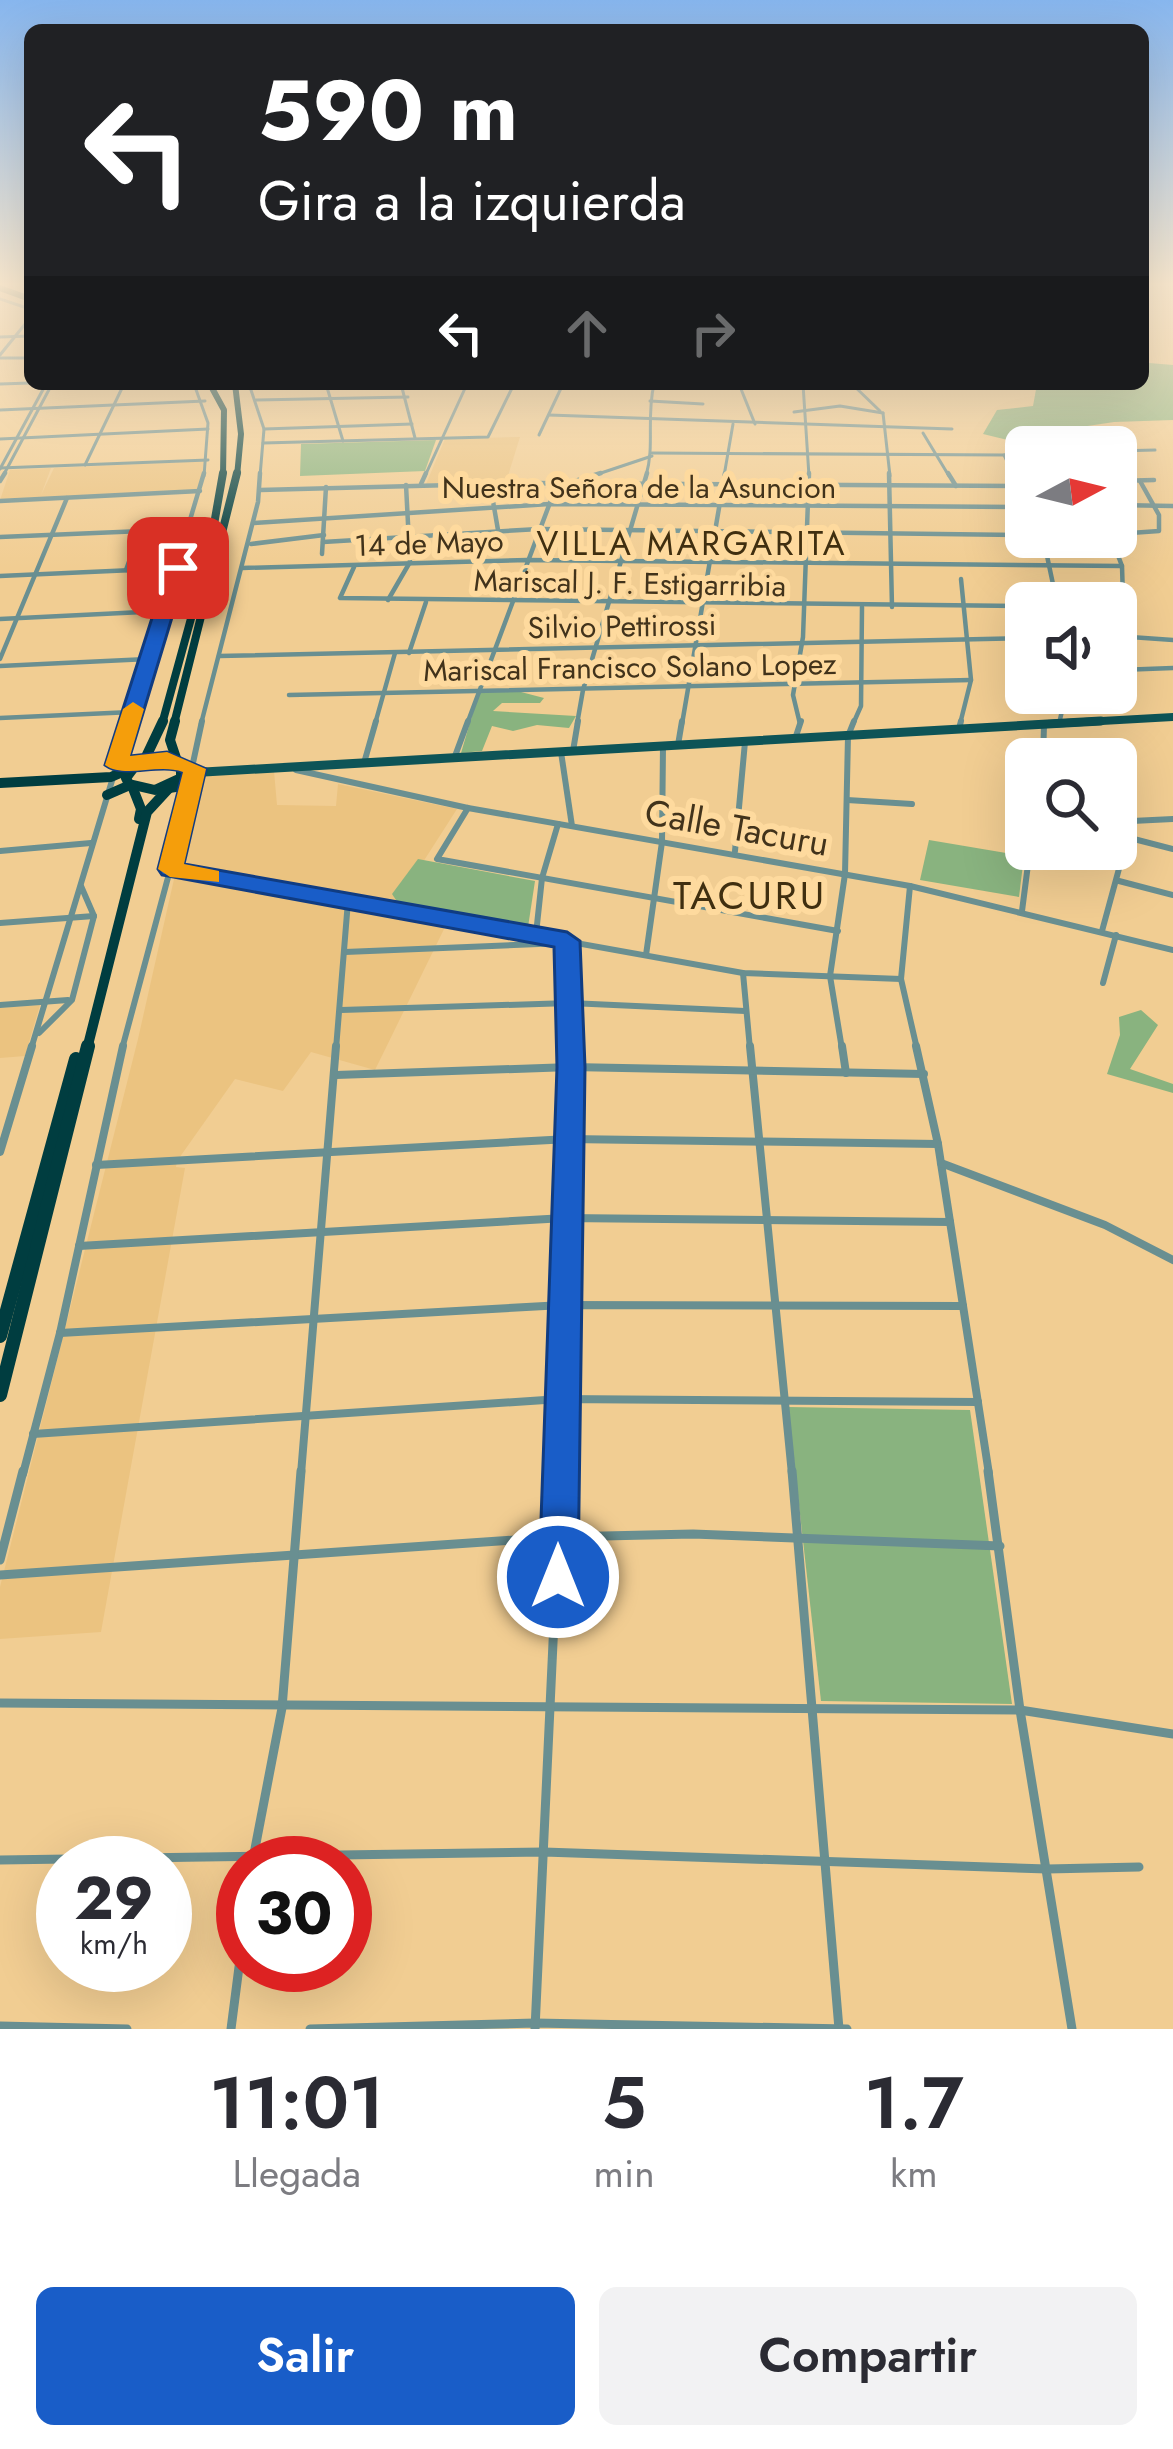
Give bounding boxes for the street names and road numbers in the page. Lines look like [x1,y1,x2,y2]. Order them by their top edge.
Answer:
street label: Nuestra Señora de la Asuncion [442,466,836,509]
street label: 14 de Mayo [354,519,504,567]
street label: Mariscal J. F. Estigarribia [473,559,787,607]
street label: Silvio Pettirossi [527,603,717,649]
street label: Mariscal Francisco Solano Lopez [423,642,837,692]
street label: Calle Tacuru [641,785,833,869]

